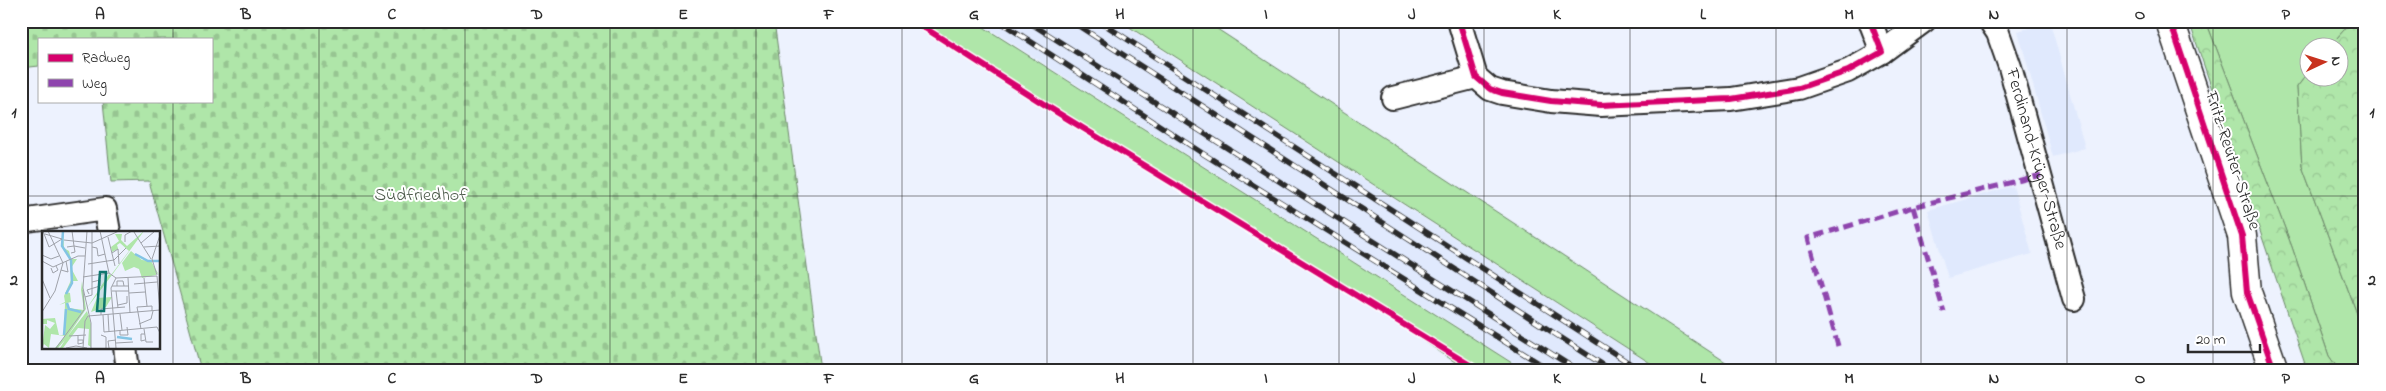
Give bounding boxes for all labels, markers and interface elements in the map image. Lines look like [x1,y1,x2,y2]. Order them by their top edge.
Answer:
text: A [95,3,105,27]
text: B [240,3,252,27]
text: C [388,3,397,27]
text: D [530,3,543,27]
text: E [678,3,688,27]
text: F [823,3,835,27]
text: G [969,3,979,27]
text: H [1115,3,1125,27]
text: I [1264,3,1268,27]
text: J [1408,3,1416,27]
text: K [1553,3,1562,27]
text: L [1700,3,1707,27]
text: M [1844,3,1854,27]
text: N [1989,3,2000,27]
text: O [2135,3,2146,27]
text: P [2282,3,2291,27]
legend [38,38,212,102]
north arrow [2298,38,2348,88]
text: Radweg [82,47,130,70]
text: N [2325,56,2346,67]
street label: Ferdinand-Krüger-Straße [1998,65,2073,253]
text: Weg [82,73,107,96]
street label: Fritz-Reuter-Straße [2197,87,2267,235]
text: 1 [11,101,17,125]
text: 1 [2369,101,2375,125]
park label: Südfriedhof [375,183,468,209]
inset map [42,231,160,348]
text: 2 [9,269,18,293]
text: 2 [2367,269,2376,293]
scale bar [2188,321,2261,353]
text: 20 m [2196,329,2226,351]
text: A [95,367,105,391]
text: B [240,367,252,391]
text: C [388,367,397,391]
text: D [530,367,543,391]
text: E [678,367,688,391]
text: F [823,367,835,391]
text: G [969,367,979,391]
text: H [1115,367,1125,391]
text: I [1264,367,1268,391]
text: J [1408,367,1416,391]
text: K [1553,367,1562,391]
text: L [1700,367,1707,391]
text: M [1844,367,1854,391]
text: N [1989,367,2000,391]
text: O [2135,367,2146,391]
text: P [2282,367,2291,391]

